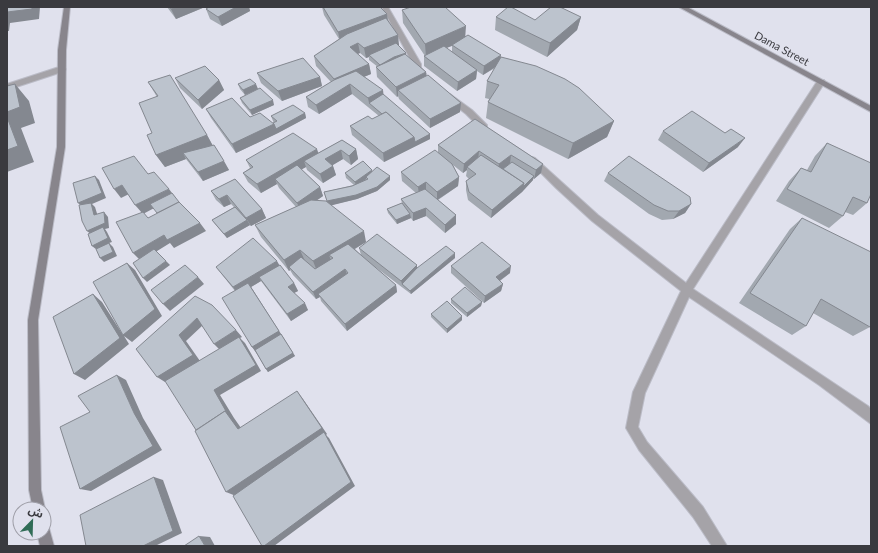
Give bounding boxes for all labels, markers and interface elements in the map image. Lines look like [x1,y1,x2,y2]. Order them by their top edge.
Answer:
street label: Dama Street [752,28,812,68]
north arrow [12,501,52,541]
text: ش [26,502,46,521]

